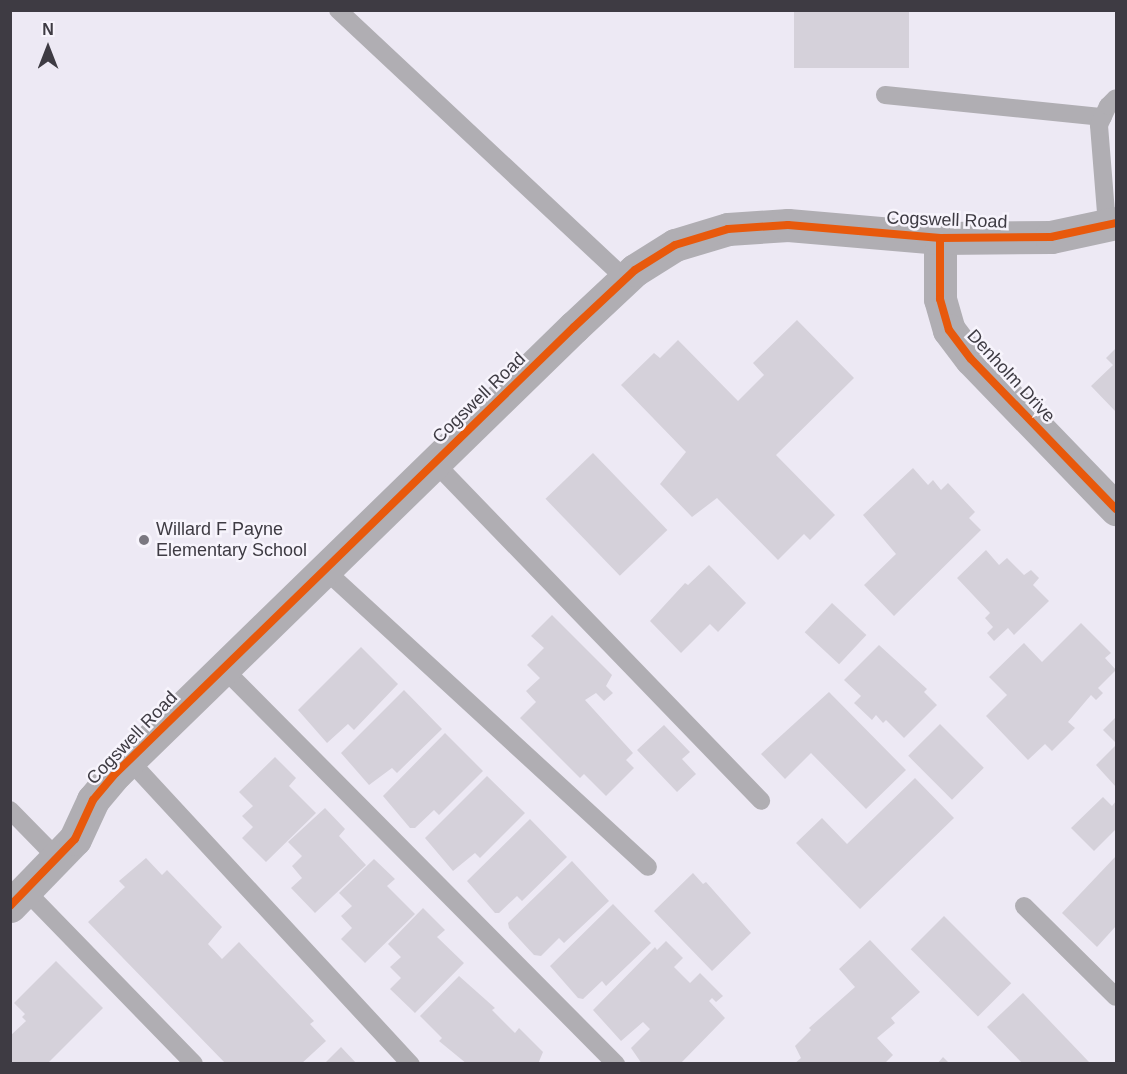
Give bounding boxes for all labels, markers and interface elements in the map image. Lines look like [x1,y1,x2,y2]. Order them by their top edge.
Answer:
north arrow [18,18,78,78]
text: N [42,21,54,38]
street label: Cogswell Road [886,207,1008,233]
street label: Denholm Drive [963,325,1059,427]
street label: Cogswell Road [428,348,530,448]
place label: Willard F Payne Elementary School [156,519,307,562]
marker: Willard F Payne Elementary School [137,533,151,547]
street label: Cogswell Road [82,687,182,789]

